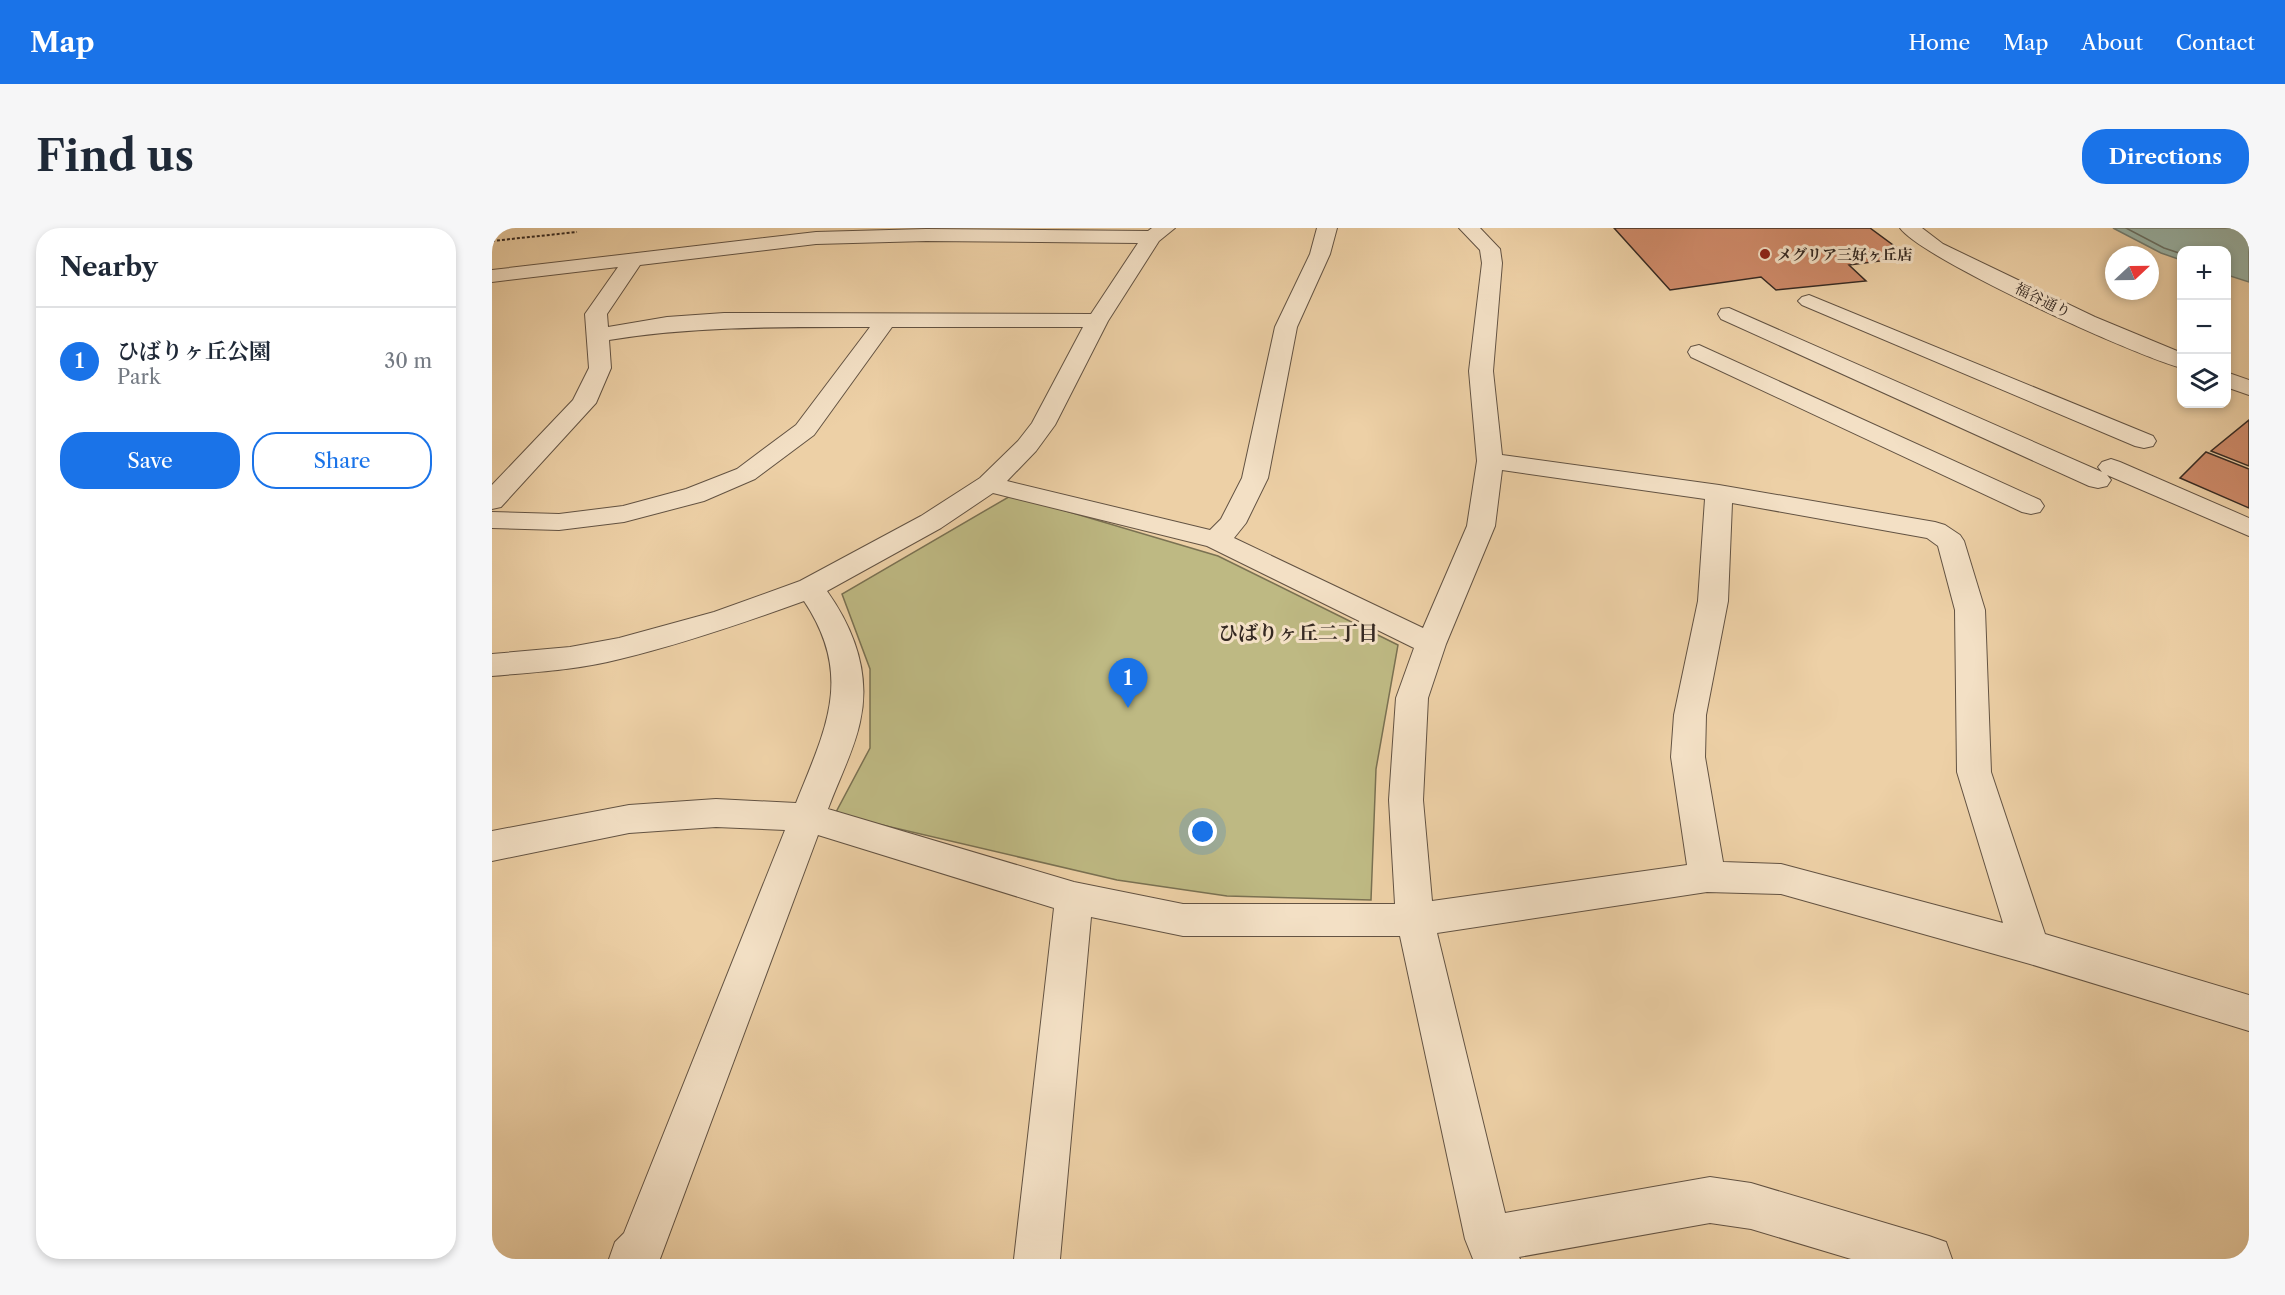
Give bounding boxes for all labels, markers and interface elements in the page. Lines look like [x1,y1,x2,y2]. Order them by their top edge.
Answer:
text: Map [30,25,94,59]
text: Home [1909,30,1970,55]
text: Map [2003,30,2048,55]
text: About [2081,30,2143,55]
text: Contact [2176,30,2255,55]
button: Directions [2082,129,2249,184]
text: Find us [36,130,194,182]
place label: メグリア三好ヶ丘店 [1777,245,1912,264]
north arrow [2105,246,2159,300]
map controls [2177,246,2231,408]
button: + [2177,246,2231,300]
marker: メグリア三好ヶ丘店 [1758,247,1772,261]
text: Nearby [60,251,158,283]
street label: 福谷通り [2012,278,2074,322]
button: − [2177,300,2231,354]
text: ひばりヶ丘公園 [117,338,271,365]
text: 1 [75,349,84,373]
text: 30 m [384,349,432,373]
button: layers [2177,354,2231,408]
text: Park [117,365,160,389]
button: Save [60,432,240,489]
button: Share [252,432,432,489]
district label: ひばりヶ丘二丁目 [1218,621,1378,645]
pin: 1 [1108,658,1148,708]
your location [1188,817,1217,846]

